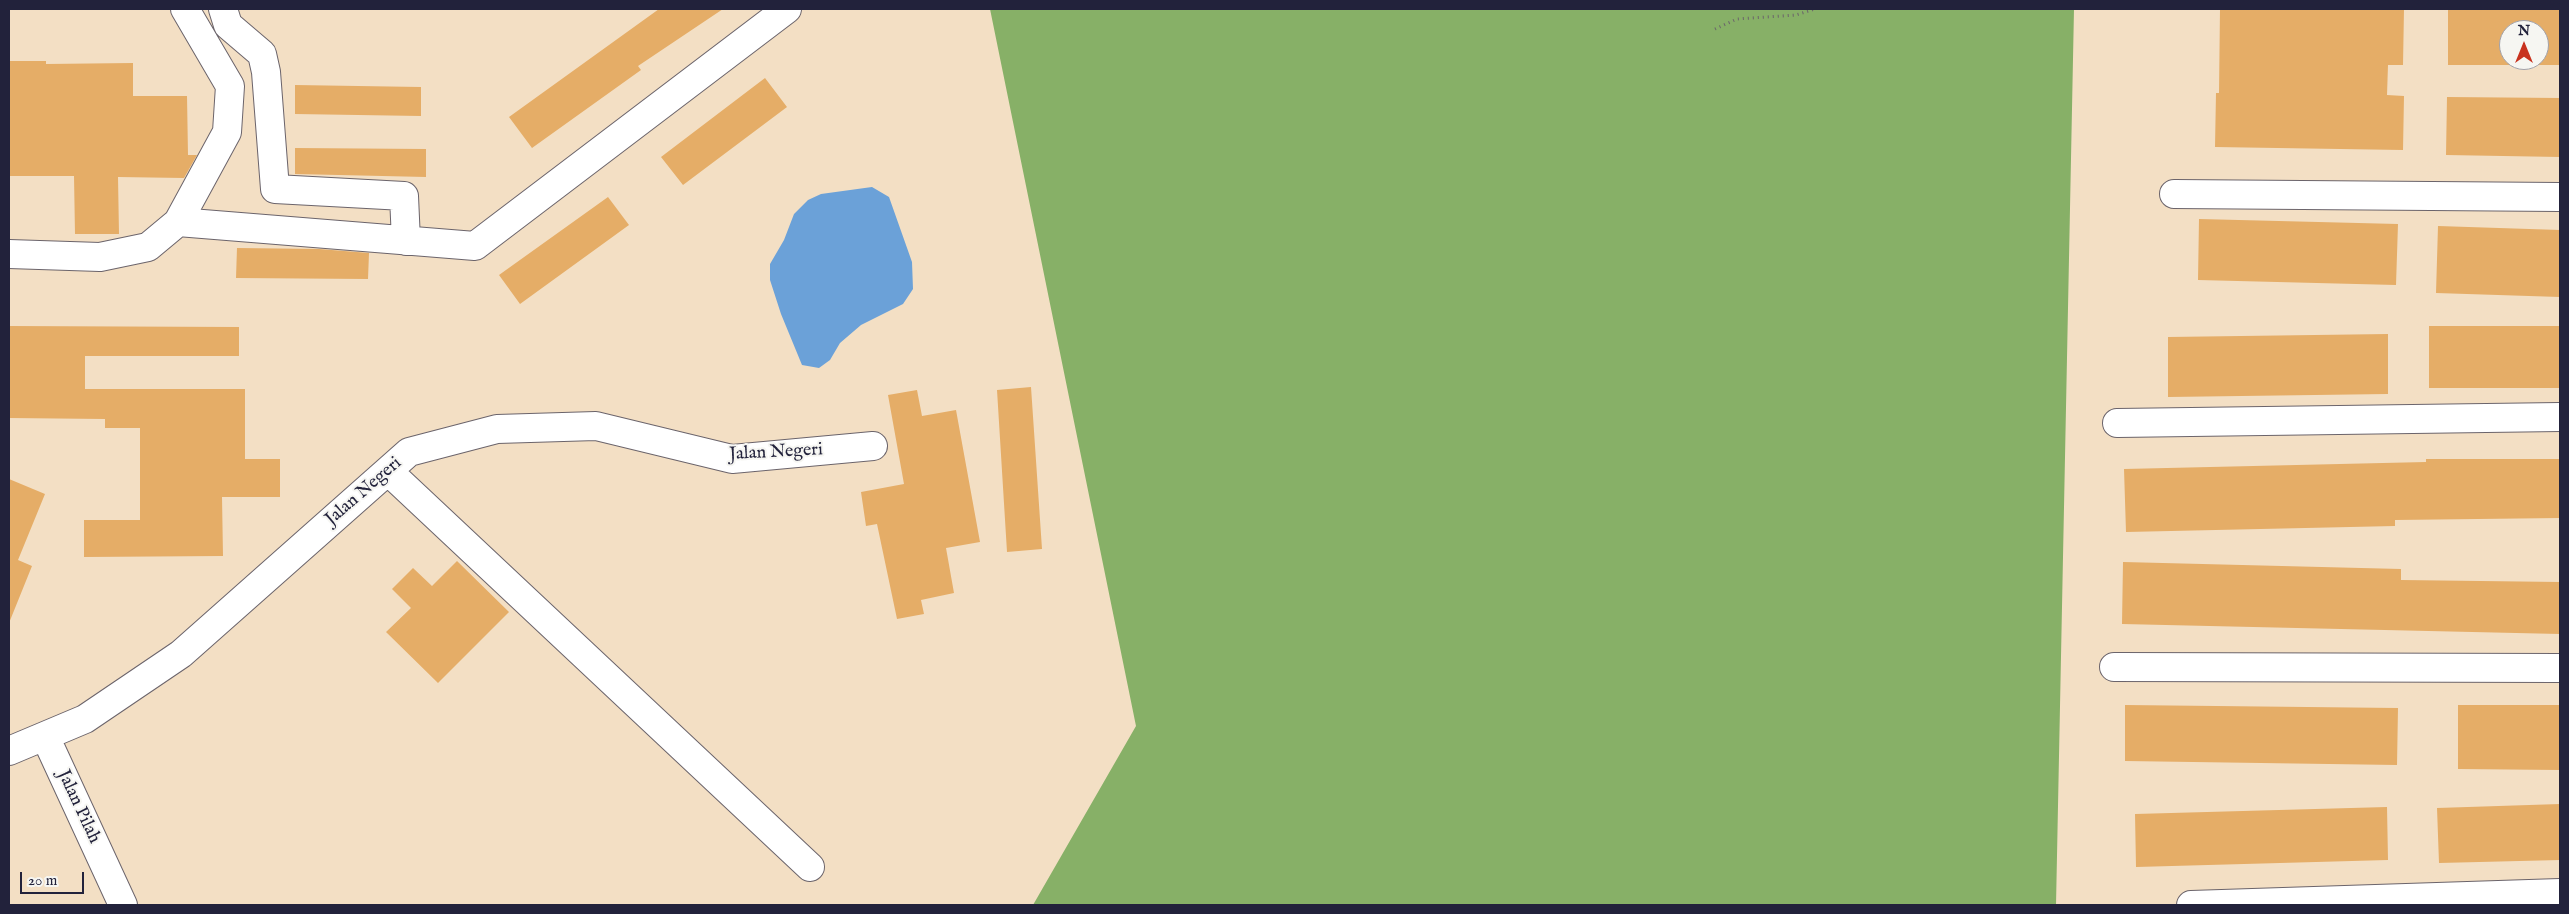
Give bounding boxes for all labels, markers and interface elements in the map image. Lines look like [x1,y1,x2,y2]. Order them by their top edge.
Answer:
north arrow [2499,20,2549,70]
text: N [2518,22,2530,40]
street label: Jalan Negeri [729,440,823,466]
street label: Jalan Negeri [322,453,406,531]
street label: Jalan Pilah [52,767,104,847]
scale bar [22,862,86,894]
text: 20 m [28,871,57,890]

